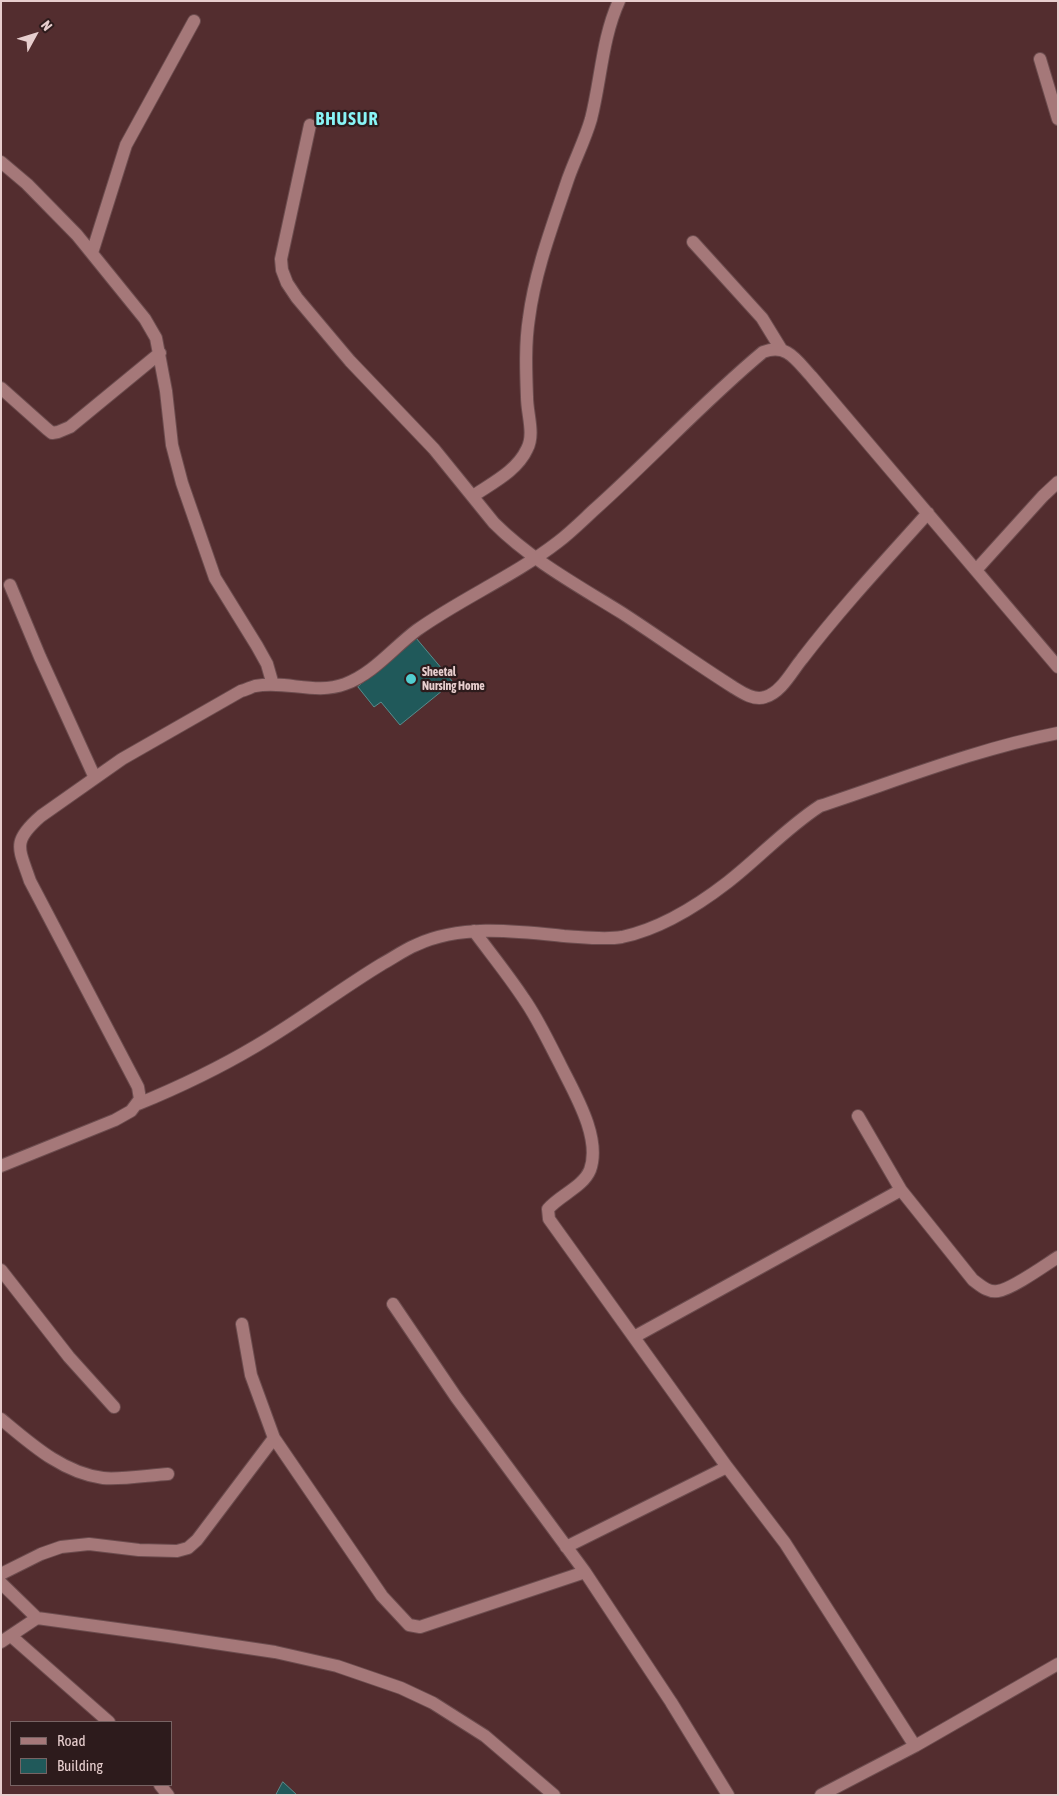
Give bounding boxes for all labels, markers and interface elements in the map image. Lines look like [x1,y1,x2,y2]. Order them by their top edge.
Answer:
north arrow [10,10,60,60]
text: N [38,17,55,34]
district label: BHUSUR [315,108,379,130]
place label: Sheetal Nursing Home [422,665,485,693]
marker: Sheetal Nursing Home [404,672,418,686]
legend [10,1721,172,1786]
text: Road [57,1732,86,1749]
text: Building [57,1757,103,1774]

